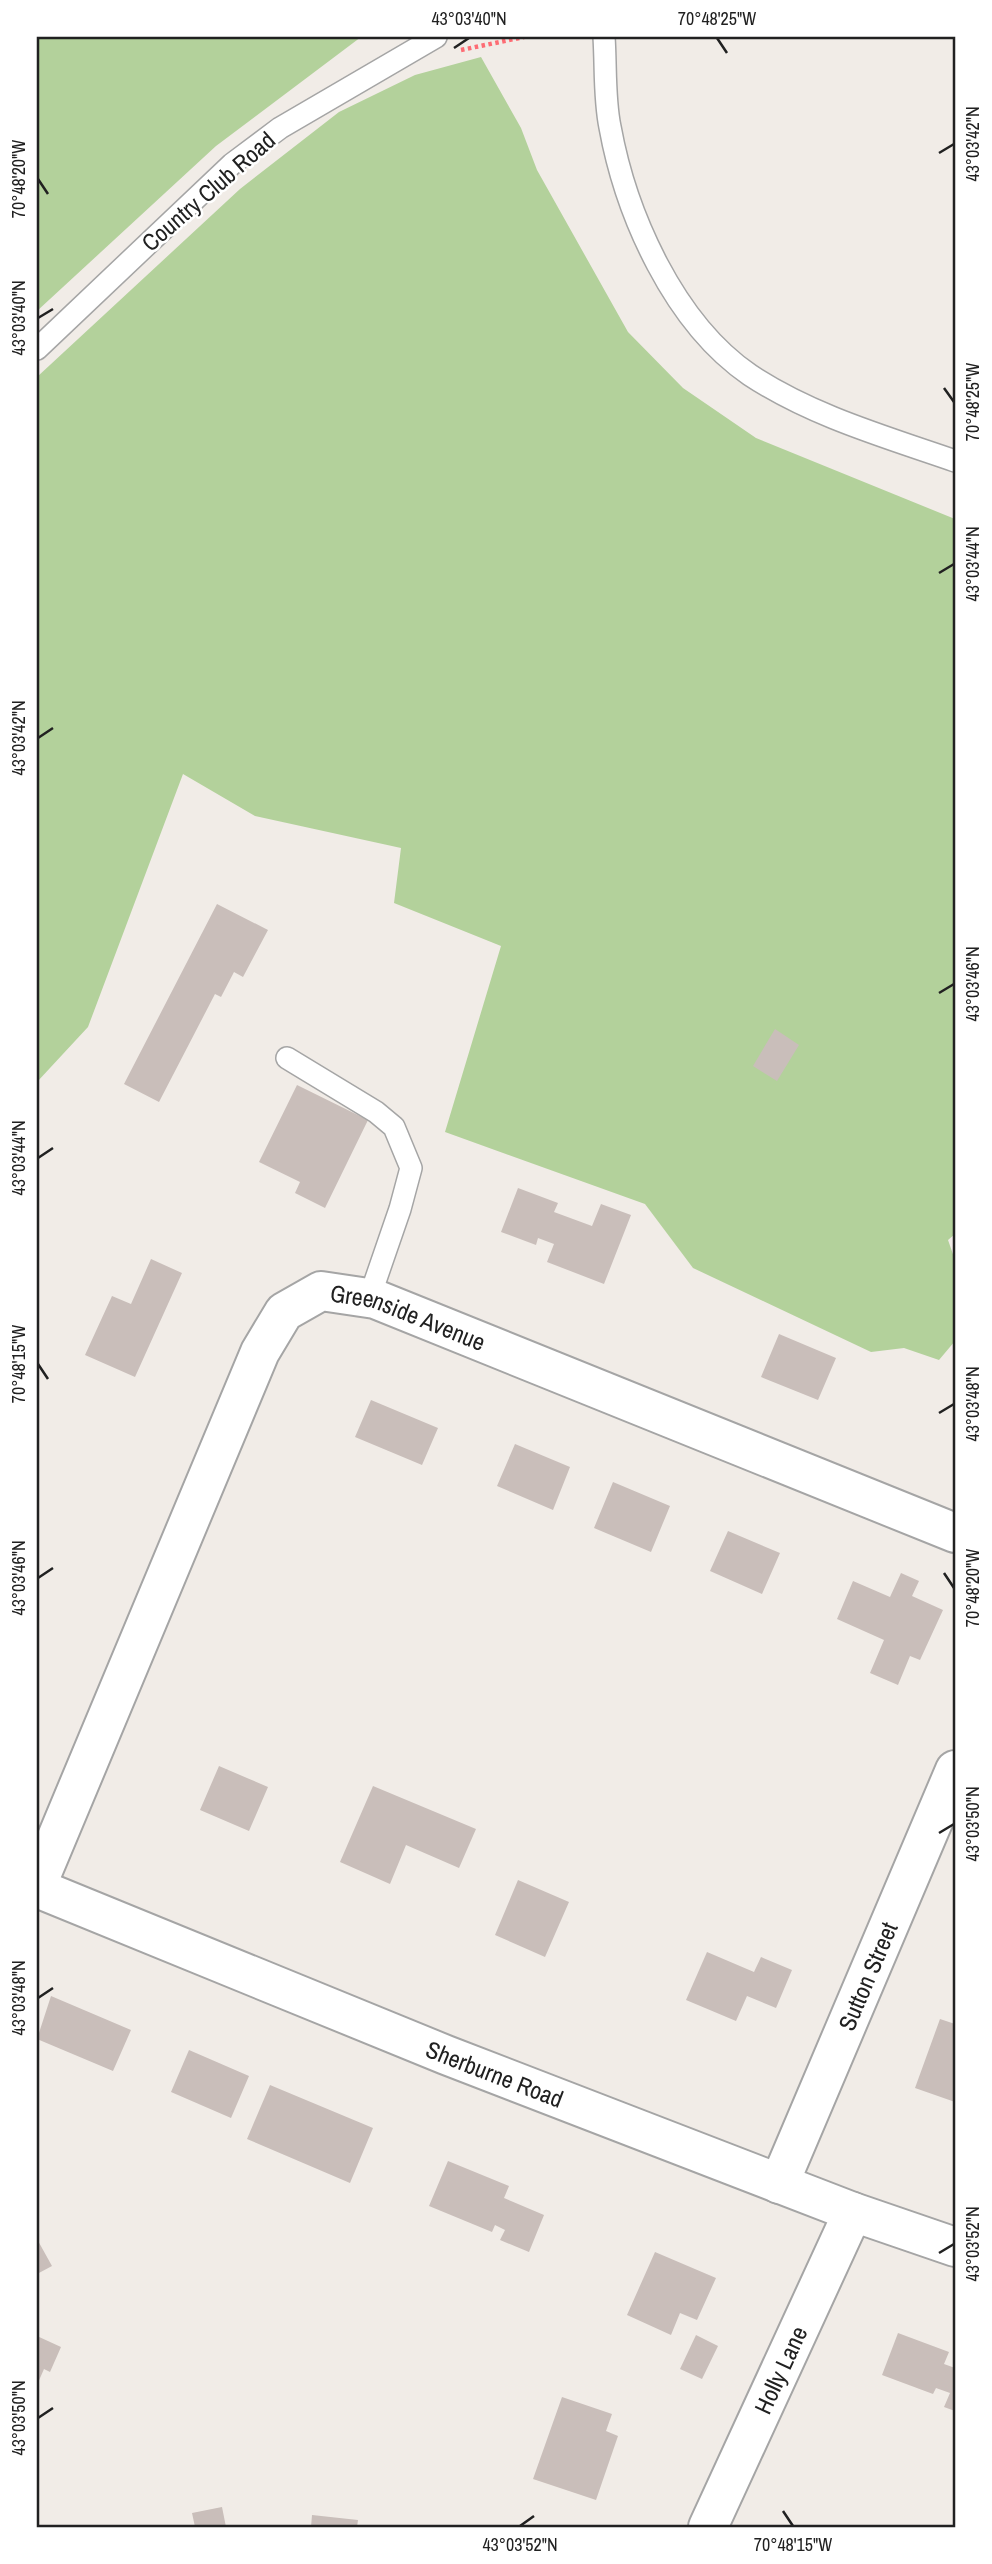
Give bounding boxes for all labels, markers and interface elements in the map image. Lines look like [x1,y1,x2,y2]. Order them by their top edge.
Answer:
text: 43°03'40"N [431,6,507,31]
text: 70°48'25"W [678,6,756,31]
text: 43°03'42"N [960,106,985,182]
street label: Country Club Road [134,124,282,258]
text: 70°48'20"W [6,140,31,218]
text: 43°03'40"N [6,280,31,356]
text: 70°48'25"W [960,363,985,441]
text: 43°03'44"N [960,526,985,602]
text: 43°03'42"N [6,700,31,776]
text: 43°03'46"N [960,946,985,1022]
text: 43°03'44"N [6,1120,31,1196]
street label: Greenside Avenue [328,1277,490,1358]
text: 70°48'15"W [6,1325,31,1403]
text: 43°03'48"N [960,1366,985,1442]
text: 43°03'46"N [6,1540,31,1616]
text: 70°48'20"W [960,1549,985,1627]
text: 43°03'50"N [960,1786,985,1862]
street label: Sutton Street [830,1916,905,2035]
text: 43°03'48"N [6,1960,31,2036]
street label: Sherburne Road [421,2033,568,2115]
text: 43°03'52"N [960,2206,985,2282]
street label: Holly Lane [746,2321,814,2419]
text: 43°03'50"N [6,2380,31,2456]
text: 43°03'52"N [482,2532,558,2557]
text: 70°48'15"W [754,2532,832,2557]

